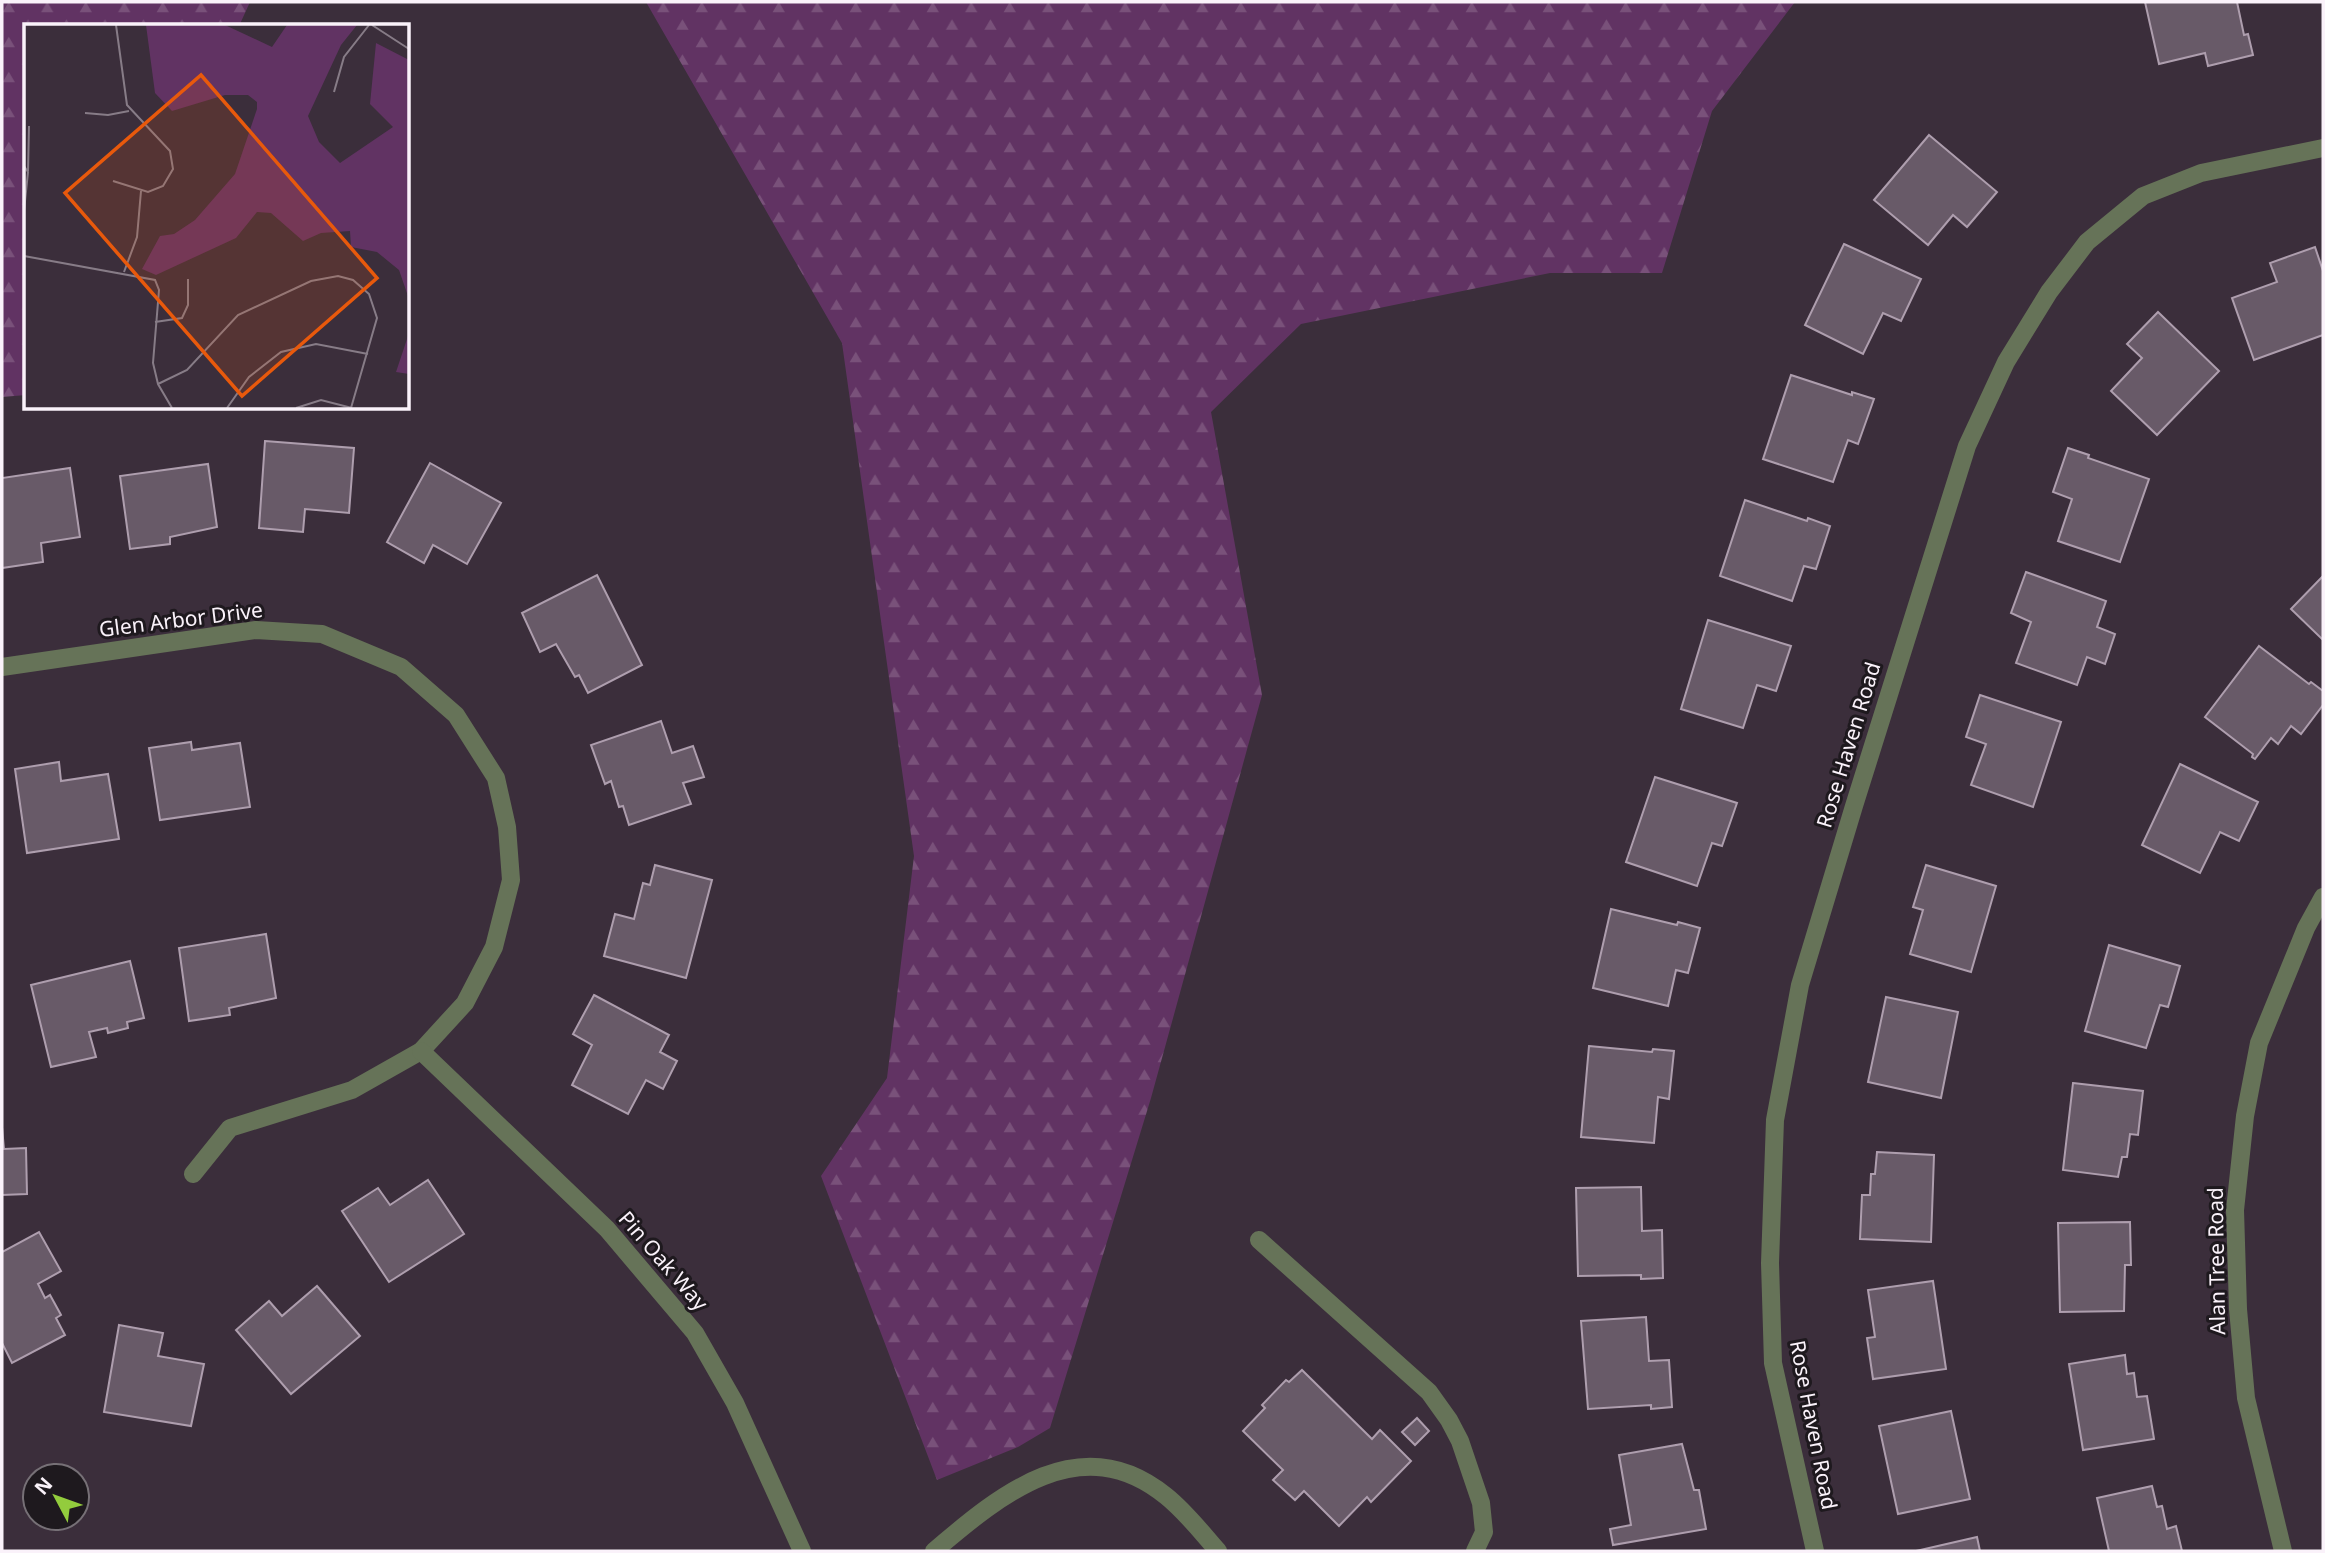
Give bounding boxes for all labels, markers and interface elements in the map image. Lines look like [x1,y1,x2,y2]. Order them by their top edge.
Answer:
inset map [24,24,410,410]
street label: Glen Arbor Drive [97,595,264,643]
street label: Rose Haven Road [1810,658,1887,831]
street label: Alan Tree Road [2201,1187,2231,1335]
street label: Pin Oak Way [613,1205,715,1316]
street label: Rose Haven Road [1784,1338,1844,1512]
north arrow [21,1462,91,1532]
text: N [28,1471,58,1500]

